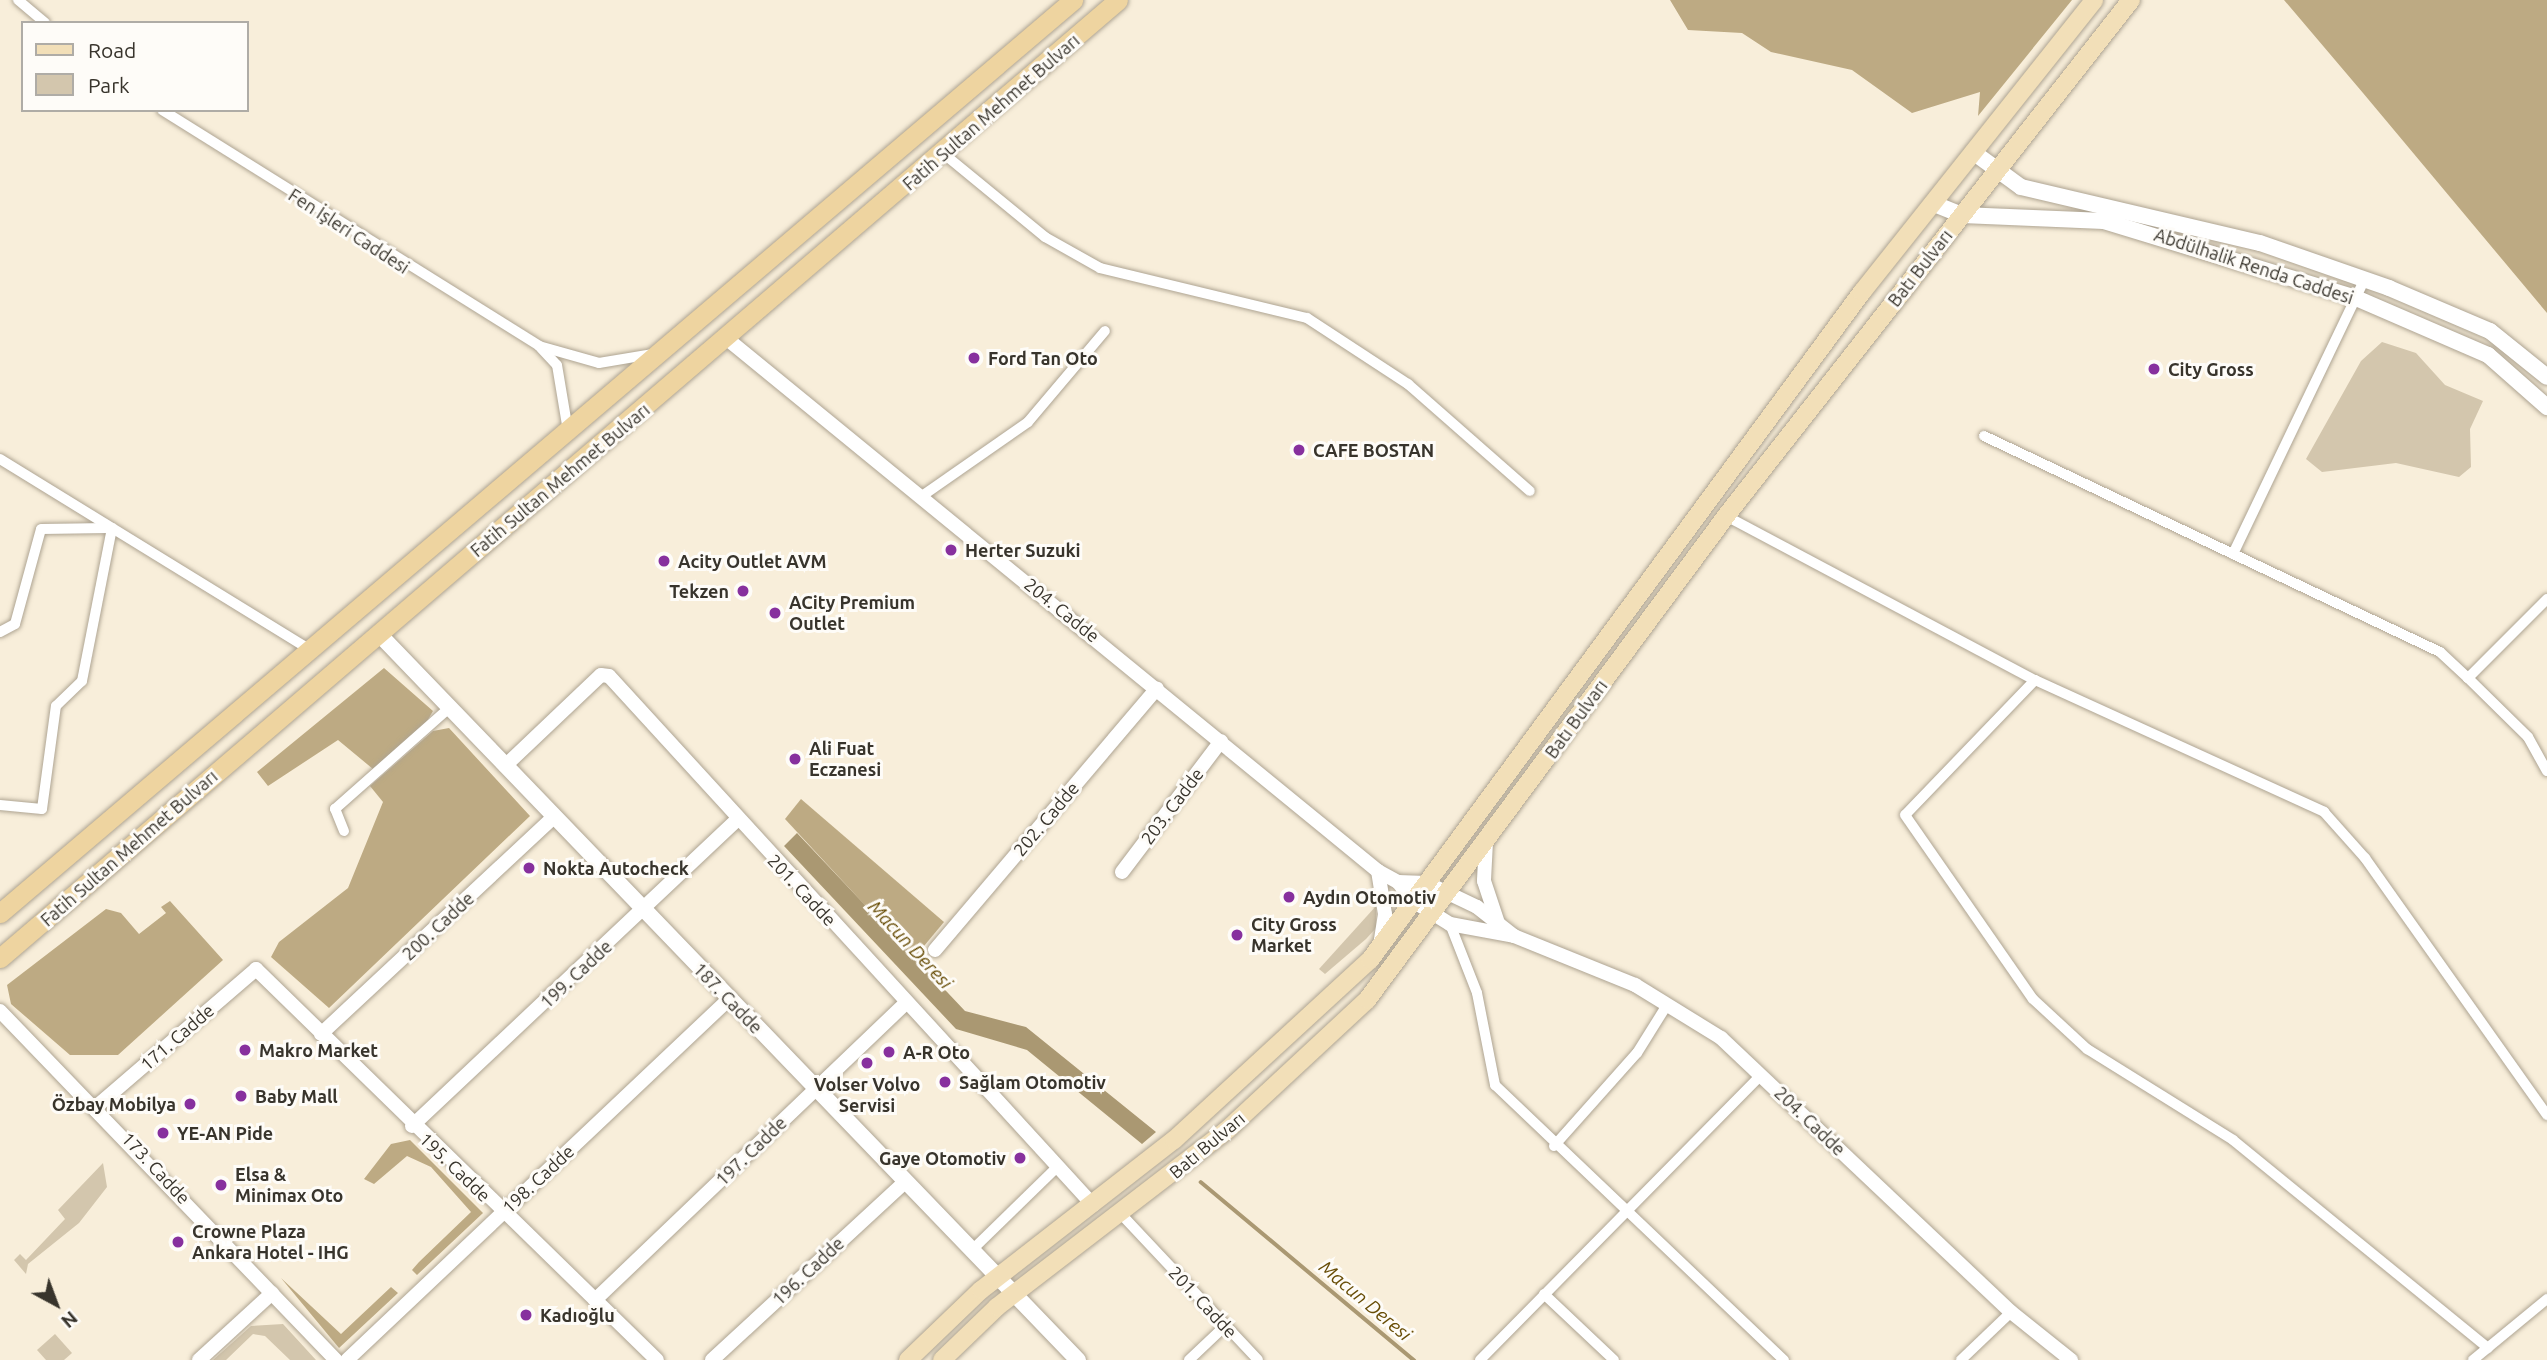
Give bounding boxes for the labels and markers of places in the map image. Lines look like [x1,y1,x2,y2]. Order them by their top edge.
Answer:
place label: Ford Tan Oto [988,347,1098,369]
marker: Ford Tan Oto [966,350,982,366]
place label: City Gross [2168,358,2254,380]
marker: City Gross [2146,361,2162,377]
place label: CAFE BOSTAN [1313,439,1434,461]
marker: CAFE BOSTAN [1291,442,1307,458]
place label: Herter Suzuki [965,539,1081,561]
marker: Herter Suzuki [943,542,959,558]
place label: Acity Outlet AVM [678,550,827,572]
marker: Acity Outlet AVM [656,553,672,569]
place label: Tekzen [669,580,729,602]
marker: Tekzen [735,583,751,599]
place label: ACity Premium Outlet [789,592,915,634]
marker: ACity Premium Outlet [767,605,783,621]
place label: Ali Fuat Eczanesi [809,738,881,780]
marker: Ali Fuat Eczanesi [787,751,803,767]
place label: Nokta Autocheck [543,857,689,879]
marker: Nokta Autocheck [521,860,537,876]
place label: Aydın Otomotiv [1303,886,1436,908]
marker: Aydın Otomotiv [1281,889,1297,905]
place label: City Gross Market [1251,914,1337,956]
marker: City Gross Market [1229,927,1245,943]
place label: Makro Market [259,1039,378,1061]
place label: A-R Oto [903,1041,970,1063]
marker: Makro Market [237,1042,253,1058]
marker: A-R Oto [881,1044,897,1060]
marker: Volser Volvo Servisi [859,1055,875,1071]
place label: Sağlam Otomotiv [959,1071,1106,1093]
place label: Volser Volvo Servisi [814,1074,920,1116]
marker: Sağlam Otomotiv [937,1074,953,1090]
place label: Baby Mall [255,1085,338,1107]
marker: Baby Mall [233,1088,249,1104]
place label: Özbay Mobilya [52,1093,176,1115]
marker: Özbay Mobilya [182,1096,198,1112]
place label: YE-AN Pide [177,1122,273,1144]
marker: YE-AN Pide [155,1125,171,1141]
place label: Gaye Otomotiv [879,1147,1006,1169]
marker: Gaye Otomotiv [1012,1150,1028,1166]
place label: Elsa & Minimax Oto [235,1164,343,1206]
marker: Elsa & Minimax Oto [213,1177,229,1193]
place label: Crowne Plaza Ankara Hotel - IHG [192,1221,349,1264]
marker: Crowne Plaza Ankara Hotel - IHG [170,1234,186,1250]
place label: Kadıoğlu [540,1304,615,1326]
marker: Kadıoğlu [518,1307,534,1323]

